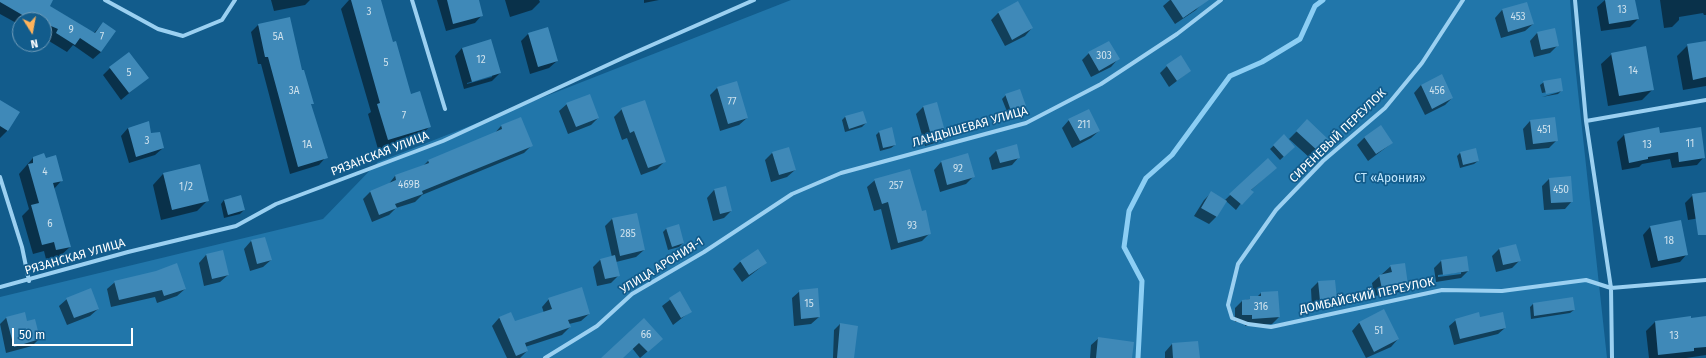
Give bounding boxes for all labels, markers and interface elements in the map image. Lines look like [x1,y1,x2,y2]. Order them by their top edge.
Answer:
house number: 13 [1617,4,1627,16]
house number: 3 [367,6,371,18]
house number: 453 [1510,11,1526,23]
north arrow [12,12,52,52]
house number: 9 [68,24,74,36]
house number: 7 [100,31,104,43]
house number: 5А [273,31,283,43]
text: N [29,36,39,50]
house number: 303 [1096,50,1112,62]
house number: 12 [476,54,486,66]
house number: 5 [383,57,389,69]
house number: 14 [1628,65,1638,77]
house number: 5 [126,67,132,79]
house number: 3А [289,85,299,97]
house number: 456 [1429,85,1445,97]
street label: СИРЕНЕВЫЙ ПЕРЕУЛОК [1287,86,1389,186]
house number: 77 [728,96,736,108]
street label: ЛАНДЫШЕВАЯ УЛИЦА [911,104,1029,150]
house number: 7 [402,110,406,122]
house number: 211 [1077,119,1091,131]
house number: 451 [1537,124,1551,136]
street label: РЯЗАНСКАЯ УЛИЦА [329,129,431,179]
house number: 3 [145,135,149,147]
house number: 11 [1686,138,1694,150]
house number: 1А [302,139,312,151]
house number: 13 [1642,139,1652,151]
house number: 92 [953,163,963,175]
house number: 4 [42,166,48,178]
park label: СТ «Арония» [1354,172,1426,186]
house number: 469В [398,179,420,191]
house number: 257 [889,180,903,192]
house number: 1/2 [179,181,193,193]
house number: 450 [1553,184,1569,196]
house number: 6 [47,218,53,230]
house number: 93 [907,220,917,232]
house number: 285 [620,228,636,240]
street label: УЛИЦА АРОНИЯ-1 [618,235,706,297]
house number: 18 [1664,235,1674,247]
street label: РЯЗАНСКАЯ УЛИЦА [23,236,127,278]
street label: ДОМБАЙСКИЙ ПЕРЕУЛОК [1298,275,1436,317]
house number: 15 [804,298,814,310]
house number: 316 [1254,301,1268,313]
scale bar [14,320,135,346]
house number: 51 [1375,325,1383,337]
text: 50 m [19,328,45,342]
house number: 66 [641,329,651,341]
house number: 13 [1669,330,1679,342]

